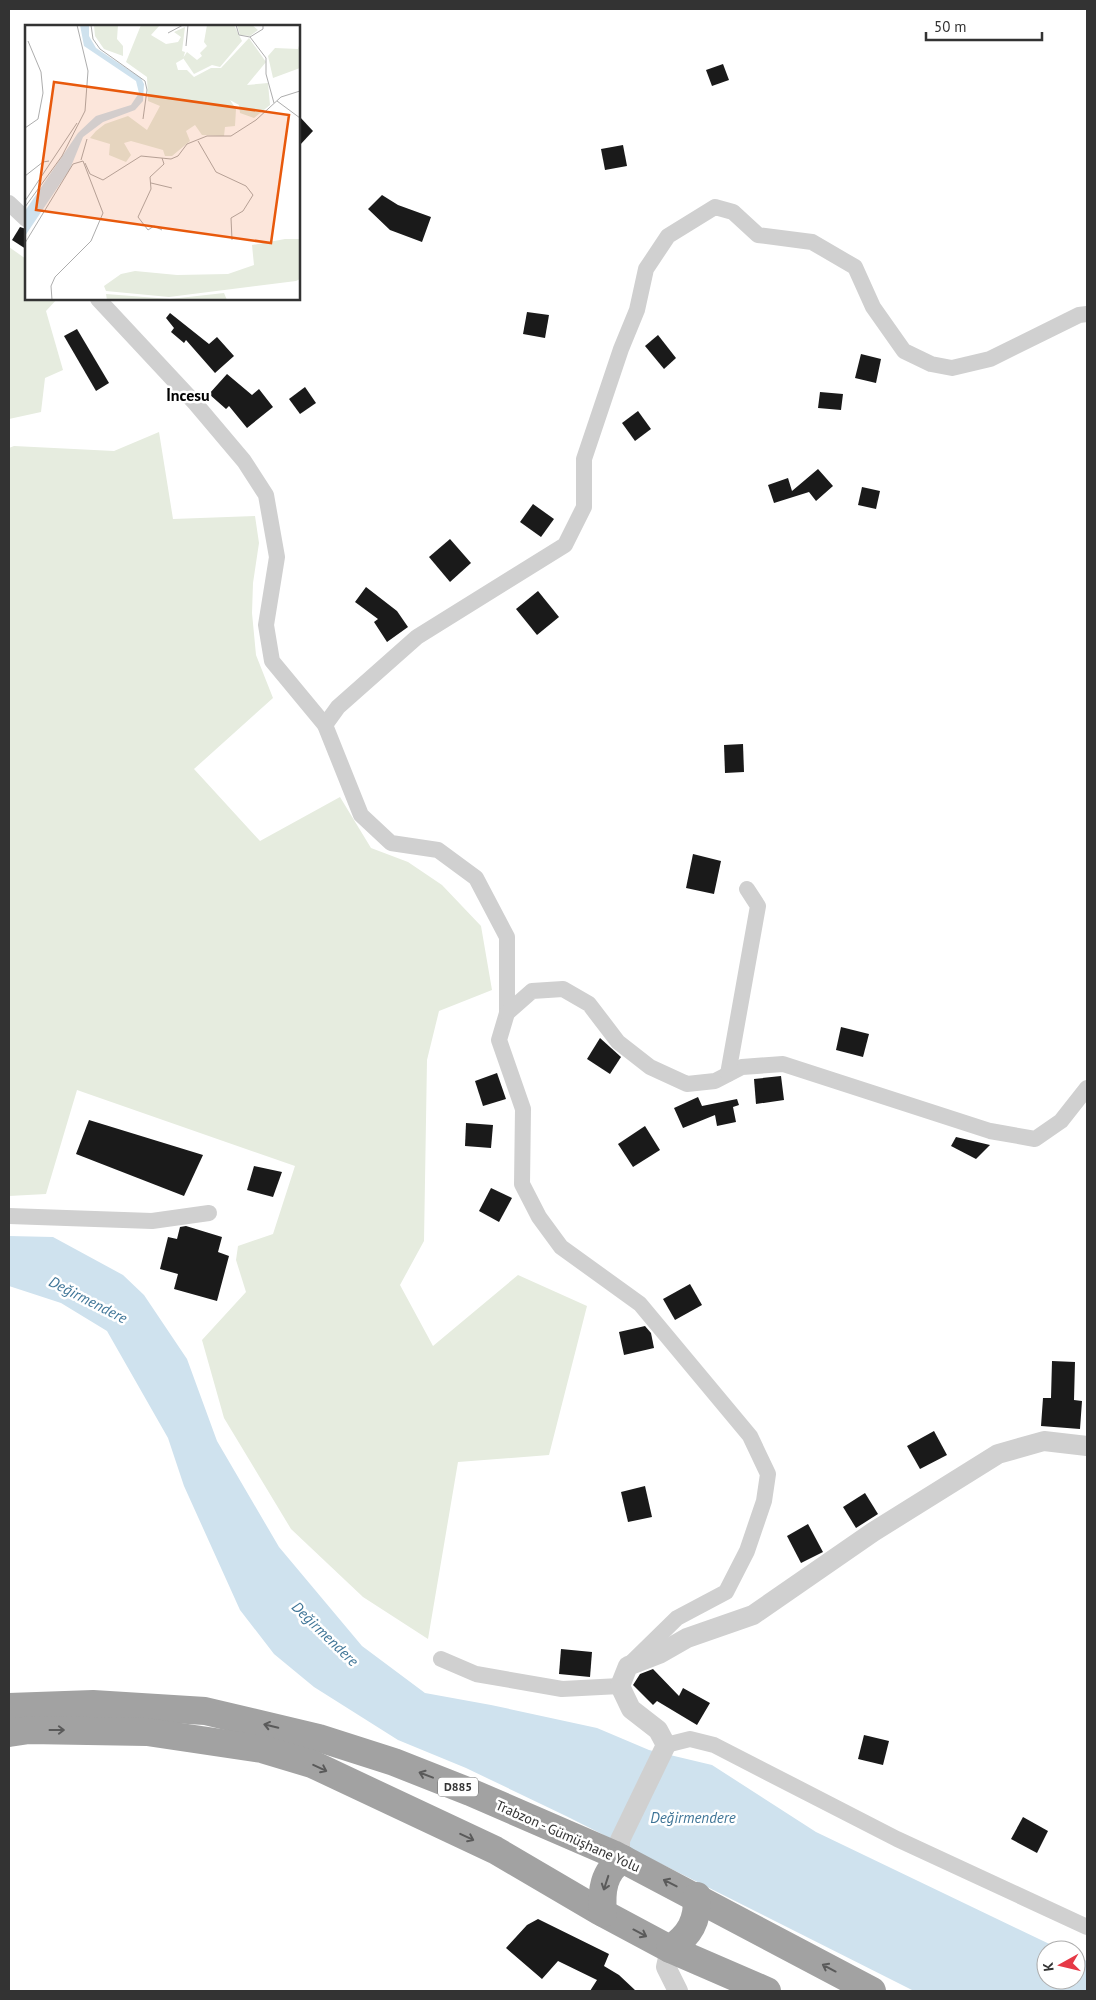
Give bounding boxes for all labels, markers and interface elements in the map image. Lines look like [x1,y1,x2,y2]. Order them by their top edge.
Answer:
scale bar [926,10,1042,42]
text: 50 m [934,17,967,36]
inset map [25,25,300,300]
district label: İncesu [166,385,210,405]
water label: Değirmendere [46,1272,131,1327]
water label: Değirmendere [288,1597,363,1670]
one-way arrow [264,1721,280,1730]
one-way arrow [49,1726,65,1735]
one-way arrow [312,1764,327,1773]
one-way arrow [419,1770,434,1779]
road number: D885 [438,1778,478,1796]
street label: Trabzon - Gümüşhane Yolu [493,1796,643,1876]
water label: Değirmendere [650,1808,736,1827]
one-way arrow [459,1833,474,1842]
one-way arrow [600,1874,610,1890]
one-way arrow [663,1878,678,1888]
one-way arrow [632,1929,647,1938]
north arrow [1036,1940,1086,1990]
text: K [1039,1961,1058,1972]
one-way arrow [822,1963,837,1972]

